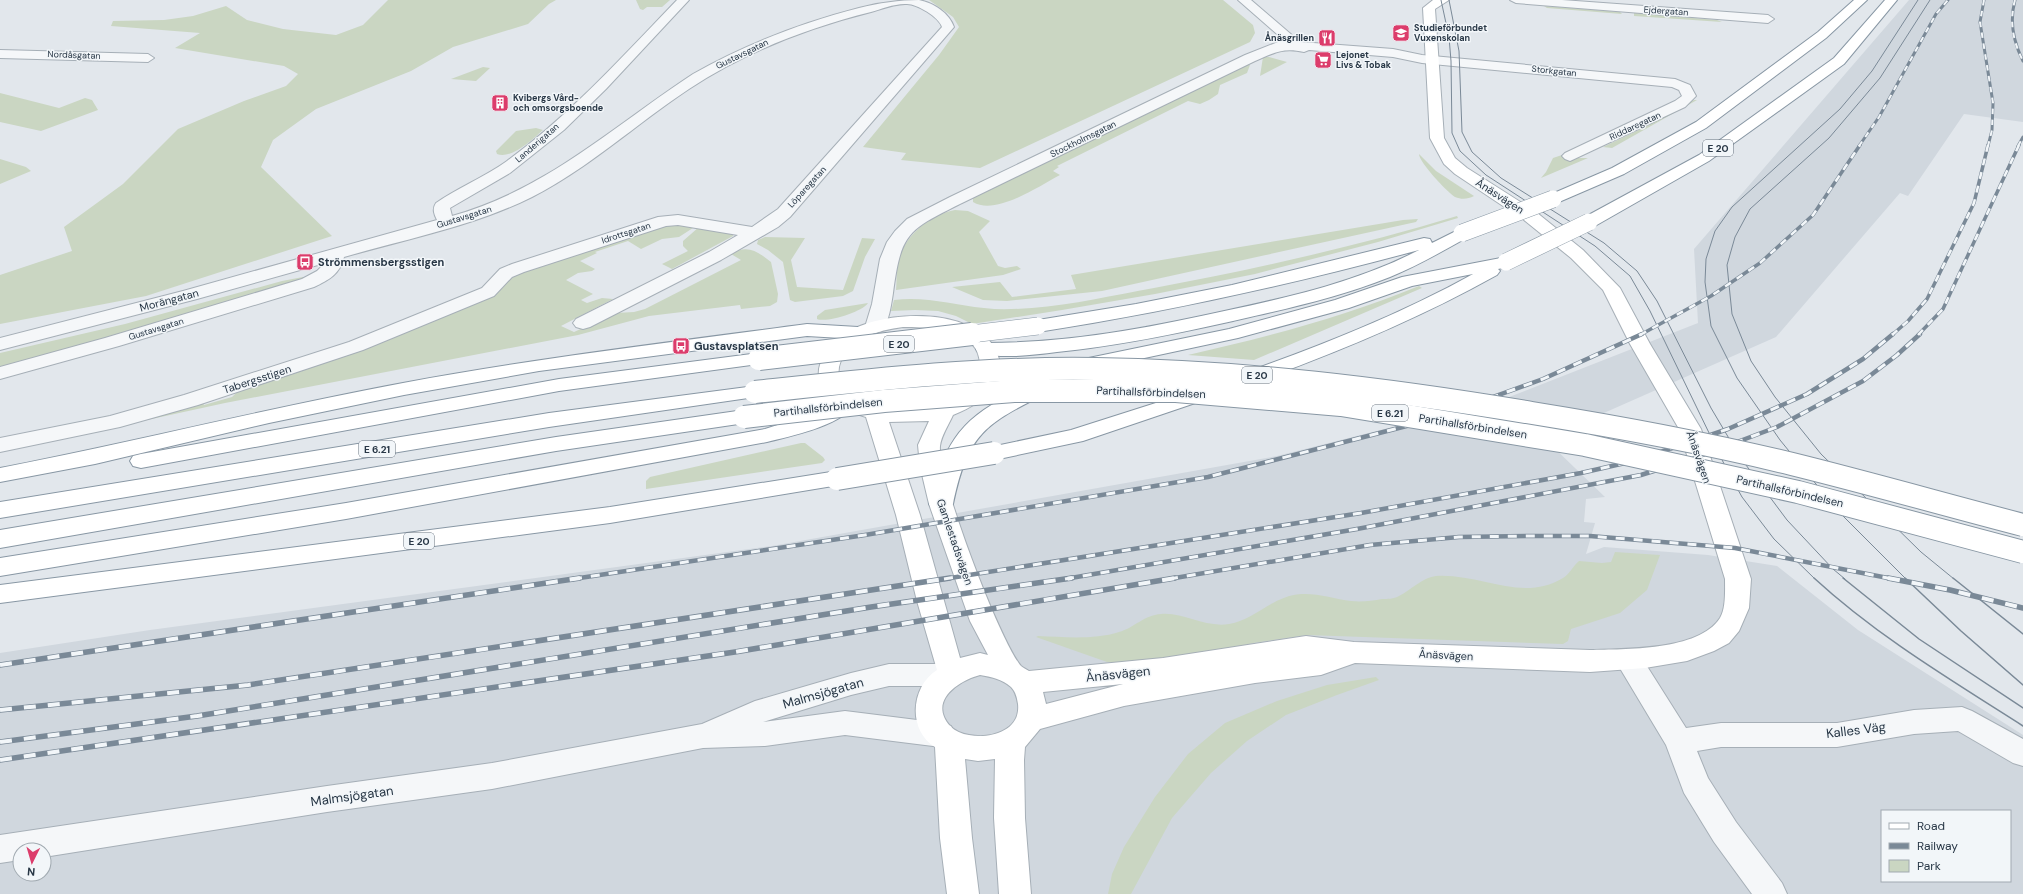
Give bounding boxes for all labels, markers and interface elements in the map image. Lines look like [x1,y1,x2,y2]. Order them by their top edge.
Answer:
street label: Ejdergatan [1643,3,1689,19]
place label: Studieförbundet Vuxenskolan [1414,22,1487,44]
school or university icon: Studieförbundet Vuxenskolan [1391,23,1411,43]
restaurant icon: Ånäsgrillen [1317,28,1337,48]
place label: Ånäsgrillen [1265,31,1314,44]
street label: Gustavsgatan [714,36,770,72]
street label: Nordåsgatan [47,48,101,62]
place label: Lejonet Livs & Tobak [1336,49,1392,71]
supermarket icon: Lejonet Livs & Tobak [1313,50,1333,70]
street label: Storkgatan [1531,63,1577,79]
place label: Kvibergs Vård- och omsorgsboende [513,92,604,114]
building icon: Kvibergs Vård- och omsorgsboende [490,93,510,113]
street label: Riddaregatan [1607,109,1663,143]
street label: Stockholmsgatan [1048,118,1118,160]
street label: Landerigatan [513,121,561,165]
road number: E 20 [1703,140,1733,156]
street label: Löparegatan [785,164,829,210]
street label: Ånäsvägen [1473,175,1527,217]
street label: Gustavsgatan [435,203,493,231]
street label: Idrottsgatan [600,219,652,247]
bus stop icon: Strömmensbergsstigen [295,252,315,272]
place label: Strömmensbergsstigen [318,255,445,269]
street label: Morängatan [138,285,200,315]
street label: Gustavsgatan [127,315,185,343]
bus stop icon: Gustavsplatsen [671,336,691,356]
road number: E 20 [884,336,914,352]
place label: Gustavsplatsen [694,339,779,353]
street label: Tabergsstigen [221,361,293,397]
road number: E 20 [1242,367,1272,383]
street label: Partihallsförbindelsen [1096,383,1206,401]
street label: Partihallsförbindelsen [773,394,883,420]
road number: E 6.21 [1372,405,1408,421]
street label: Partihallsförbindelsen [1418,411,1528,441]
street label: Ånäsvägen [1683,429,1715,485]
road number: E 6.21 [359,441,395,457]
street label: Partihallsförbindelsen [1735,472,1845,510]
street label: Gamlestadsvägen [934,497,976,587]
road number: E 20 [404,533,434,549]
street label: Ånäsvägen [1418,647,1474,663]
street label: Ånäsvägen [1085,662,1151,686]
street label: Malmsjögatan [781,673,865,713]
street label: Kalles Väg [1825,718,1887,742]
street label: Malmsjögatan [310,782,394,810]
legend [1881,810,2011,882]
text: Road [1917,818,1945,834]
text: Railway [1917,838,1958,854]
north arrow [12,842,52,882]
text: Park [1917,858,1941,874]
text: N [27,865,36,879]

